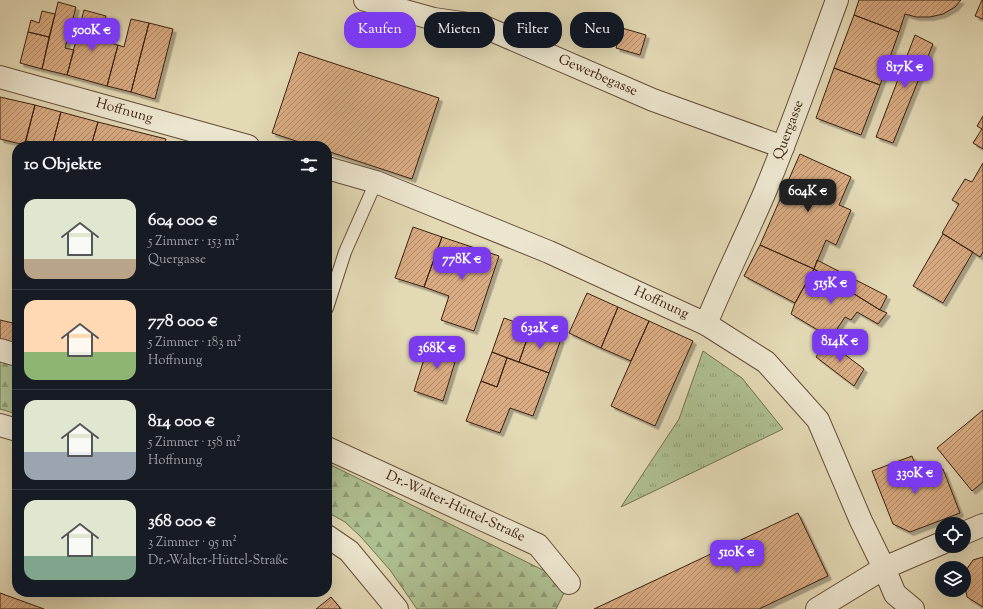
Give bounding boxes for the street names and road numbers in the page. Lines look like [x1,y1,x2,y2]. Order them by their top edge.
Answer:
street label: Gewerbegasse [555,50,640,102]
street label: Hoffnung [93,94,155,129]
street label: Quergasse [769,97,810,163]
street label: Hoffnung [630,282,692,325]
street label: Dr.-Walter-Hüttel-Straße [382,466,528,548]

